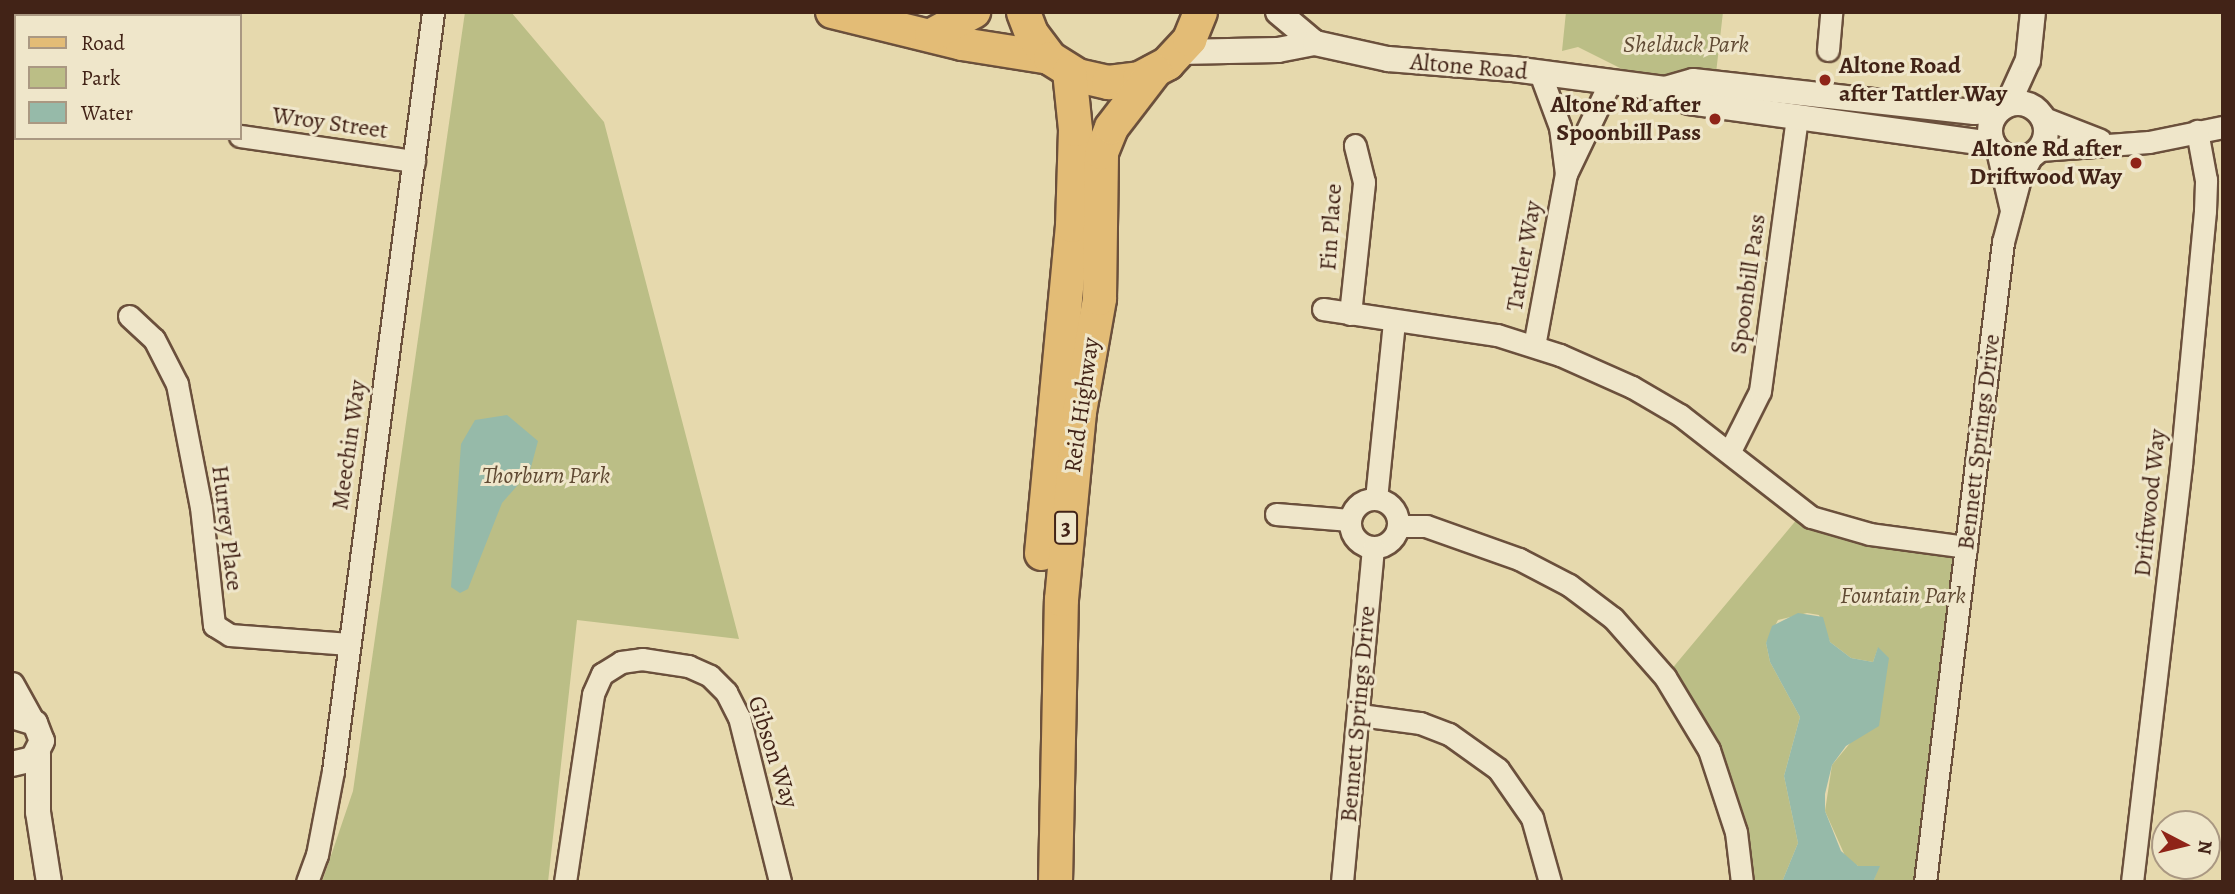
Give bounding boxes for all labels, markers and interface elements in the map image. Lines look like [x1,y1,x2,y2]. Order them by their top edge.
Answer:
legend [14,14,242,140]
text: Road [81,29,125,57]
park label: Shelduck Park [1623,31,1749,59]
street label: Altone Road [1409,48,1529,86]
place label: Altone Road after Tattler Way [1839,52,2007,108]
text: Park [81,64,120,92]
marker: Altone Road after Tattler Way [1817,72,1833,88]
place label: Altone Rd after Spoonbill Pass [1550,91,1701,147]
text: Water [81,99,133,127]
street label: Wroy Street [270,101,390,145]
marker: Altone Rd after Spoonbill Pass [1707,111,1723,127]
place label: Altone Rd after Driftwood Way [1970,135,2122,191]
marker: Altone Rd after Driftwood Way [2128,155,2144,171]
street label: Fin Place [1314,182,1348,272]
street label: Tattler Way [1500,199,1548,313]
street label: Spoonbill Pass [1724,212,1772,356]
street label: Bennett Springs Drive [1951,332,2007,552]
street label: Reid Highway [1058,336,1106,474]
street label: Meechin Way [326,378,372,512]
street label: Driftwood Way [2128,428,2172,578]
park label: Thorburn Park [482,462,610,490]
street label: Hurrey Place [205,464,249,592]
road number: 3 [1054,508,1078,548]
park label: Fountain Park [1840,582,1966,610]
street label: Bennett Springs Drive [1334,605,1382,823]
street label: Gibson Way [741,692,805,812]
north arrow [2151,810,2221,880]
text: N [2191,839,2219,856]

